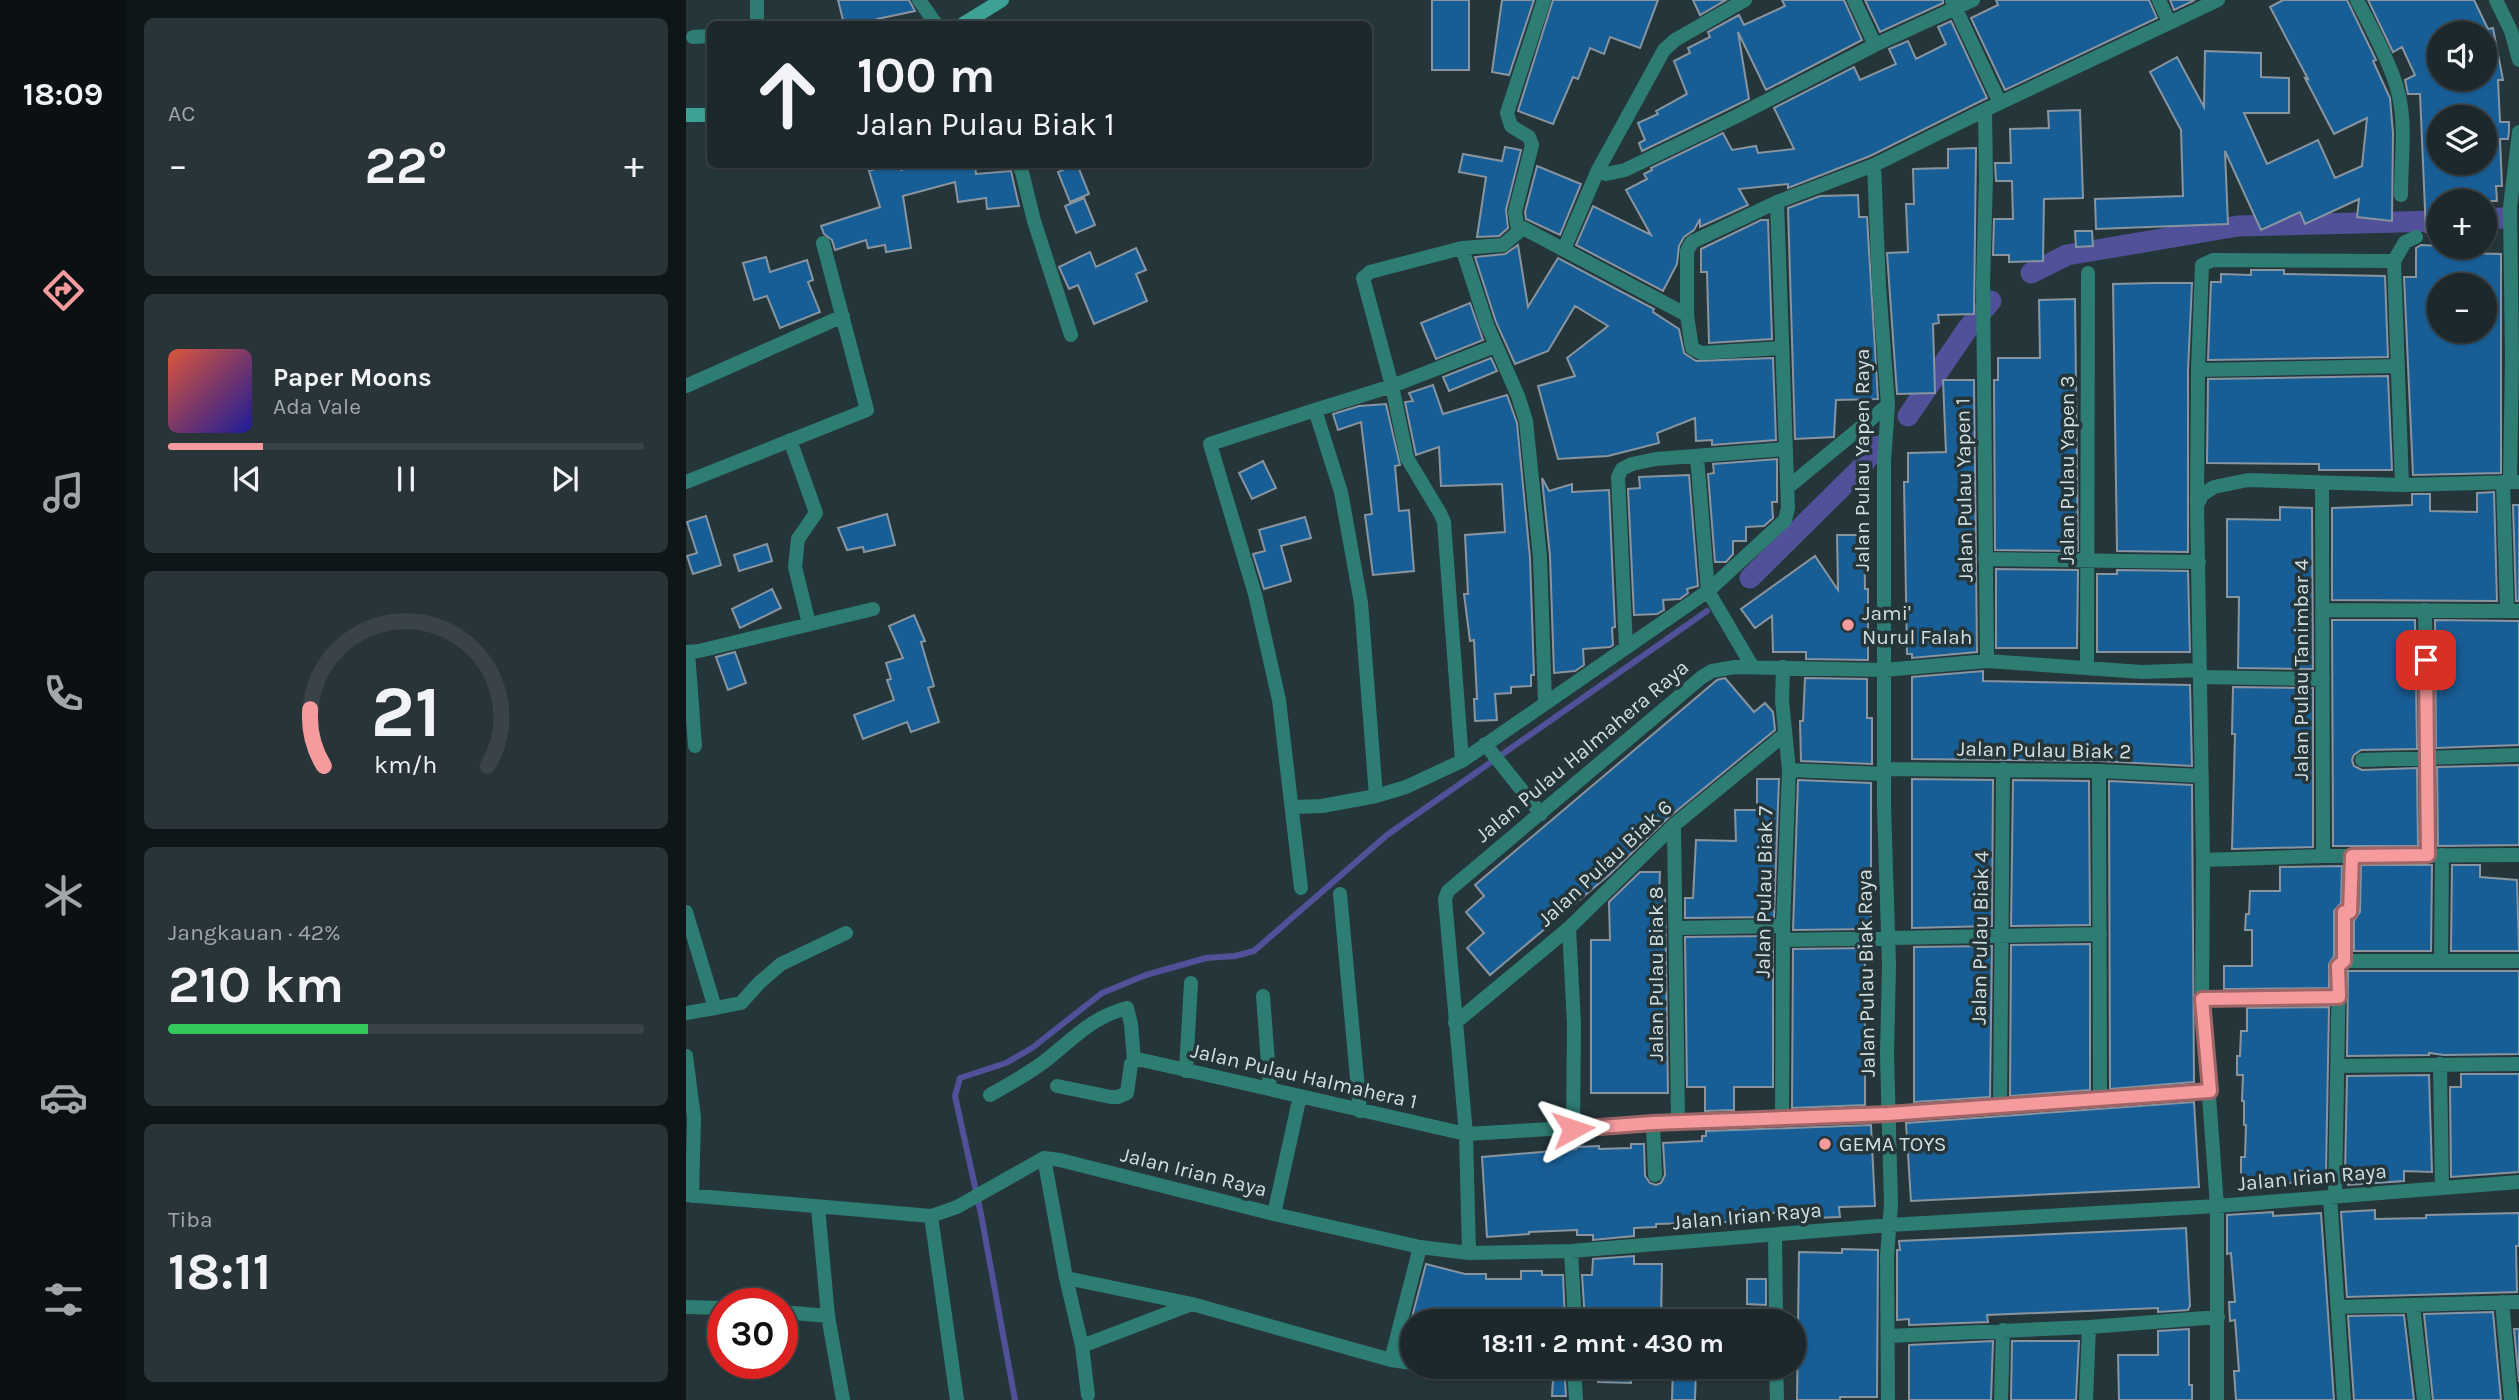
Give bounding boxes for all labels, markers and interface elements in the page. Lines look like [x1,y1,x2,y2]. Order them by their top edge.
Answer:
map controls [2427,21,2497,343]
button: sound [2427,21,2497,91]
text: 100 m [857,47,995,104]
icon: ahead [742,49,833,140]
text: 18:09 [23,76,103,113]
text: AC [168,100,195,127]
button: layers [2427,105,2497,175]
text: Jalan Pulau Biak 1 [857,106,1115,143]
text: 22° [364,135,448,196]
text: − [168,143,188,188]
text: + [624,143,644,188]
button: + [2427,189,2497,259]
icon: directions [39,266,88,315]
button: − [2427,273,2497,343]
street label: Jalan Pulau Yapen Raya [1850,349,1874,571]
text: Paper Moons [273,362,432,393]
street label: Jalan Pulau Yapen 3 [2055,375,2079,565]
text: Ada Vale [273,393,361,420]
street label: Jalan Pulau Yapen 1 [1950,398,1978,582]
icon: previous [228,460,266,498]
icon: pause [387,460,425,498]
icon: next [546,460,584,498]
icon: music [39,468,88,517]
street label: Jalan Pulau Tanimbar 4 [2289,559,2313,781]
place label: Jami' Nurul Falah [1862,601,1972,649]
marker: Jami' Nurul Falah [1840,617,1856,633]
pin [2396,630,2456,690]
icon: arrive [2407,641,2445,679]
street label: Jalan Pulau Halmahera Raya [1471,655,1693,847]
icon: phone [39,669,88,718]
text: 21 [371,669,441,754]
street label: Jalan Pulau Biak 2 [1957,736,2131,764]
text: km/h [374,750,438,779]
street label: Jalan Pulau Biak 6 [1533,795,1677,931]
street label: Jalan Pulau Biak 7 [1750,806,1778,978]
street label: Jalan Pulau Biak 4 [1966,851,1994,1025]
street label: Jalan Pulau Biak Raya [1852,869,1880,1077]
icon: climate [39,871,88,920]
street label: Jalan Pulau Biak 8 [1644,886,1668,1062]
text: Jangkauan · 42% [168,919,341,946]
text: 210 km [168,954,344,1015]
street label: Jalan Pulau Halmahera 1 [1188,1038,1420,1114]
icon: car [39,1073,88,1122]
position arrow [1536,1092,1610,1166]
place label: GEMA TOYS [1839,1132,1947,1156]
marker: GEMA TOYS [1817,1136,1833,1152]
street label: Jalan Irian Raya [1118,1142,1270,1202]
street label: Jalan Irian Raya [2236,1159,2388,1195]
street label: Jalan Irian Raya [1671,1198,1823,1234]
text: Tiba [168,1206,213,1233]
text: 18:11 [168,1241,271,1302]
icon: filters [39,1275,88,1324]
speed limit sign: 30 [707,1288,798,1379]
text: 18:11 · 2 mnt · 430 m [1482,1328,1724,1359]

